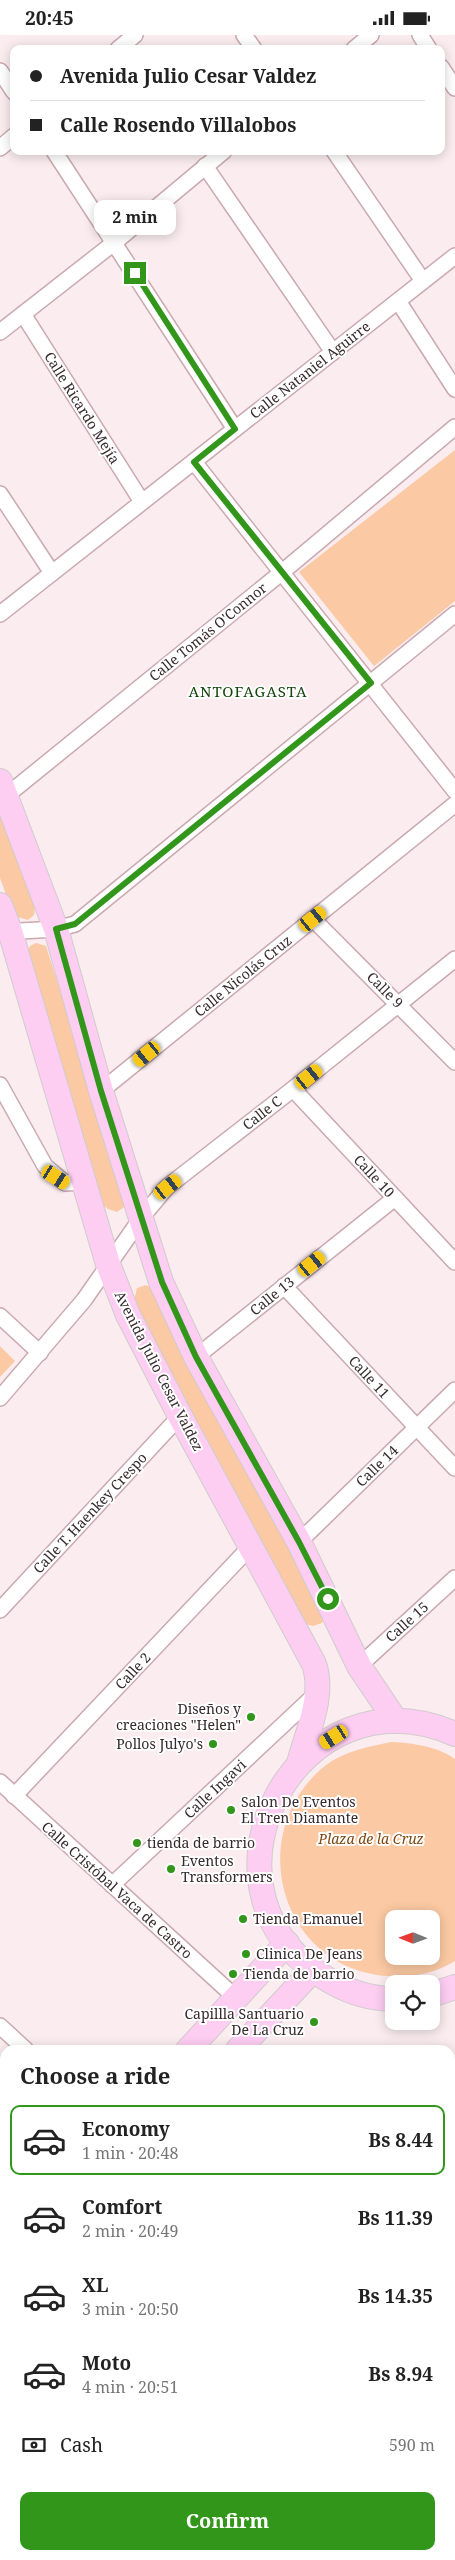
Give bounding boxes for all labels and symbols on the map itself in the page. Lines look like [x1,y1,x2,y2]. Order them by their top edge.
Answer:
callout: 2 min [94,201,176,235]
route end [124,262,146,284]
street label: Calle Nataniel Aguirre [246,317,374,423]
street label: Calle Ricardo Mejía [40,348,125,467]
street label: Calle Tomás O'Connor [145,578,271,685]
district label: ANTOFAGASTA [188,681,308,701]
car [296,904,329,934]
street label: Calle Nicolás Cruz [190,931,295,1021]
street label: Calle 9 [363,967,408,1012]
car [130,1039,163,1069]
car [292,1062,325,1092]
street label: Calle C [238,1091,286,1134]
street label: Calle 10 [350,1150,399,1201]
car [39,1163,72,1191]
car [151,1172,184,1202]
car [295,1249,328,1279]
street label: Calle 13 [246,1272,298,1319]
street label: Avenida Julio Cesar Valdez [111,1287,208,1454]
street label: Calle 11 [345,1351,394,1402]
street label: Calle 14 [351,1441,402,1491]
street label: Calle T. Haenkey Crespo [29,1448,151,1577]
route start [317,1588,339,1610]
street label: Calle 15 [381,1597,432,1646]
street label: Calle 2 [111,1648,155,1693]
place label: Diseños y creaciones "Helen" [116,1699,241,1734]
marker: Diseños y creaciones "Helen" [245,1711,257,1723]
car [317,1723,350,1751]
place label: Pollos Julyo's [116,1734,203,1753]
marker: Pollos Julyo's [207,1738,219,1750]
street label: Calle Ingavi [179,1755,250,1822]
place label: Salon De Eventos El Tren Diamante [241,1792,358,1827]
marker: Salon De Eventos El Tren Diamante [225,1804,237,1816]
street label: Calle Cristóbal Vaca de Castro [38,1817,197,1963]
park label: Plaza de la Cruz [317,1829,424,1848]
place label: tienda de barrio [147,1833,255,1852]
marker: tienda de barrio [131,1837,143,1849]
place label: Eventos Transformers [181,1851,273,1886]
marker: Eventos Transformers [165,1863,177,1875]
place label: Tienda Emanuel [253,1909,363,1928]
north arrow [385,1910,440,1965]
marker: Tienda Emanuel [237,1913,249,1925]
place label: Clinica De Jeans [256,1944,362,1963]
marker: Clinica De Jeans [240,1948,252,1960]
place label: Tienda de barrio [243,1964,355,1983]
marker: Tienda de barrio [227,1968,239,1980]
place label: Capillla Santuario De La Cruz [185,2004,304,2039]
marker: Capillla Santuario De La Cruz [308,2016,320,2028]

